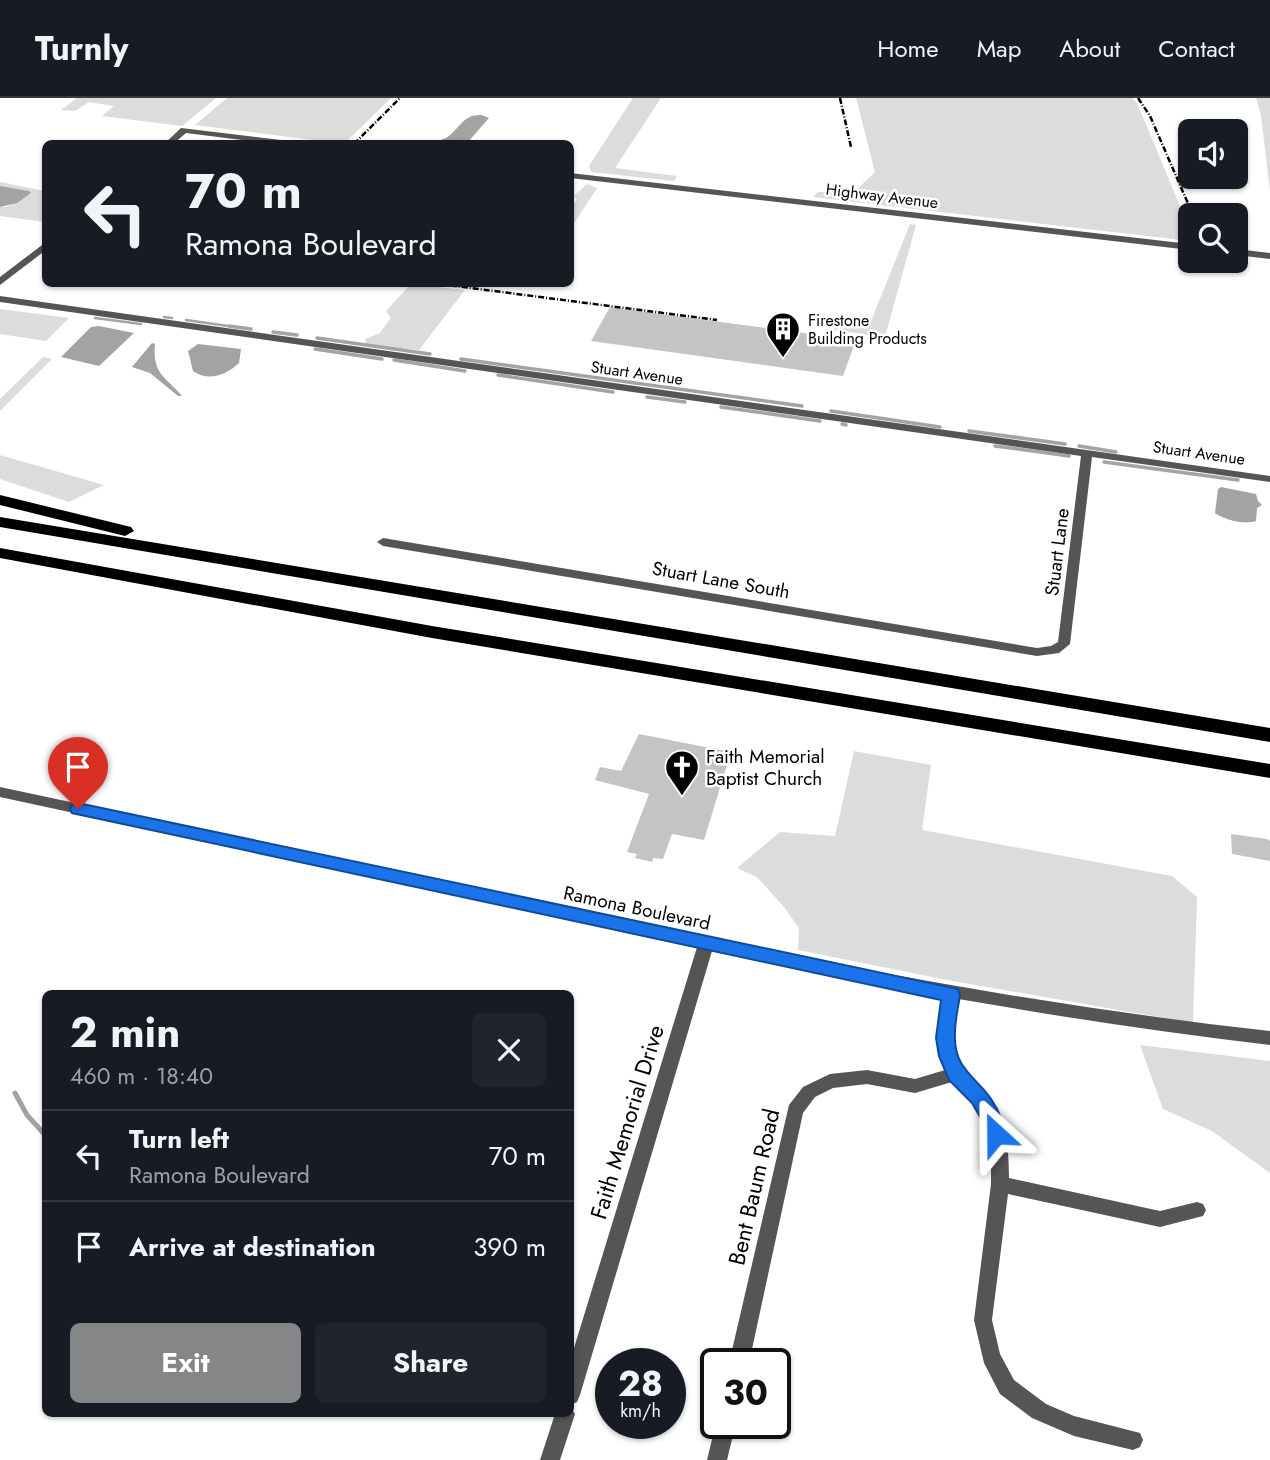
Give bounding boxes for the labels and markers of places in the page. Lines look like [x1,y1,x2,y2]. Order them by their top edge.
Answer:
place label: Firestone Building Products [808,309,927,350]
building icon: Firestone Building Products [764,310,802,359]
pin [48,737,108,809]
place label: Faith Memorial Baptist Church [706,743,825,792]
church icon: Faith Memorial Baptist Church [663,748,701,797]

